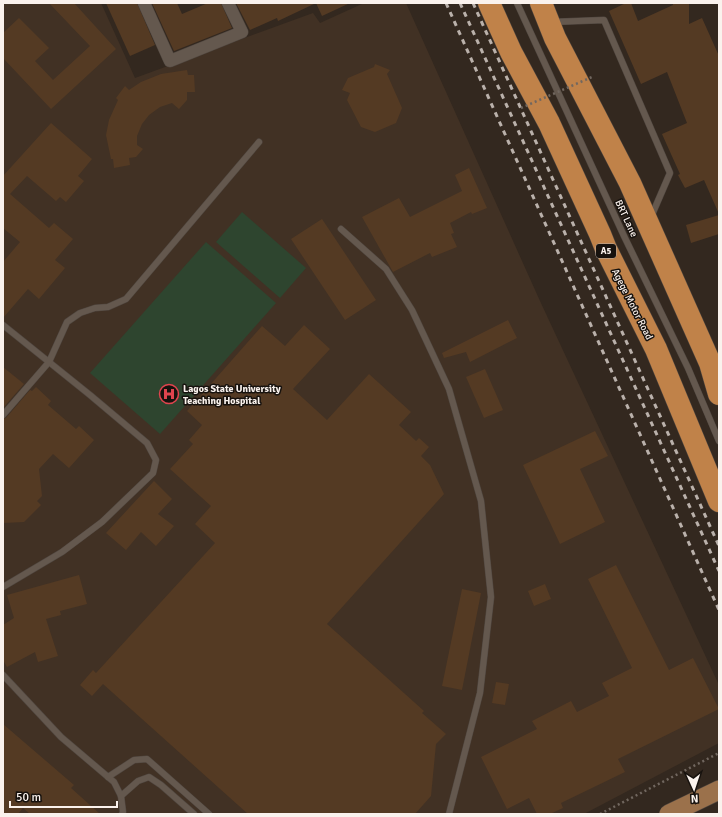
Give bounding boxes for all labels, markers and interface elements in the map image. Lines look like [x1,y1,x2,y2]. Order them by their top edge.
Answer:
street label: BRT Lane [612,198,640,239]
road number: A5 [596,244,616,258]
street label: Agege Motor Road [609,267,655,342]
hospital icon: Lagos State University Teaching Hospital [158,383,180,405]
place label: Lagos State University Teaching Hospital [183,383,281,407]
north arrow [674,769,714,809]
scale bar [10,783,117,809]
text: 50 m [16,790,41,805]
text: N [690,792,699,805]

